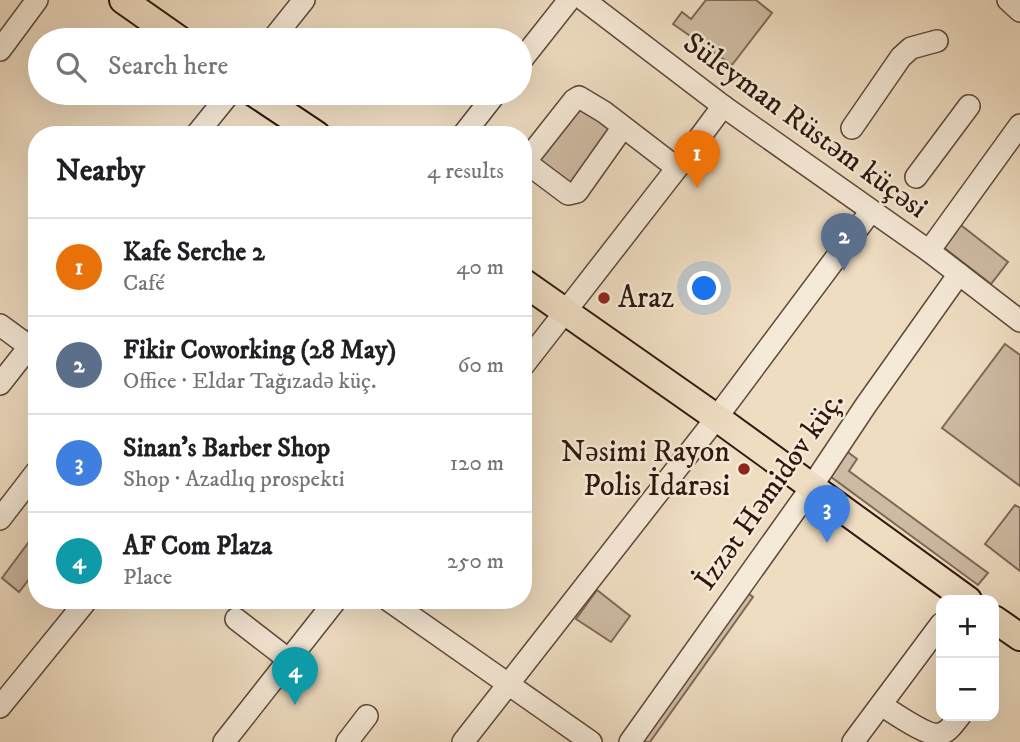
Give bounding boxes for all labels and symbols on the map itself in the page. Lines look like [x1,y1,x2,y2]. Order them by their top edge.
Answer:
street label: Süleyman Rüstəm küçəsi [676,25,934,227]
pin: 1 [674,130,720,188]
pin: 2 [821,213,867,271]
your location [687,271,721,305]
place label: Araz [618,280,674,317]
marker: Araz [596,290,612,306]
street label: İzzət Həmidov küç. [687,384,853,598]
place label: Nəsimi Rayon Polis İdarəsi [561,434,730,505]
marker: Nəsimi Rayon Polis İdarəsi [736,461,752,477]
pin: 3 [804,485,850,543]
pin: 4 [272,647,318,705]

